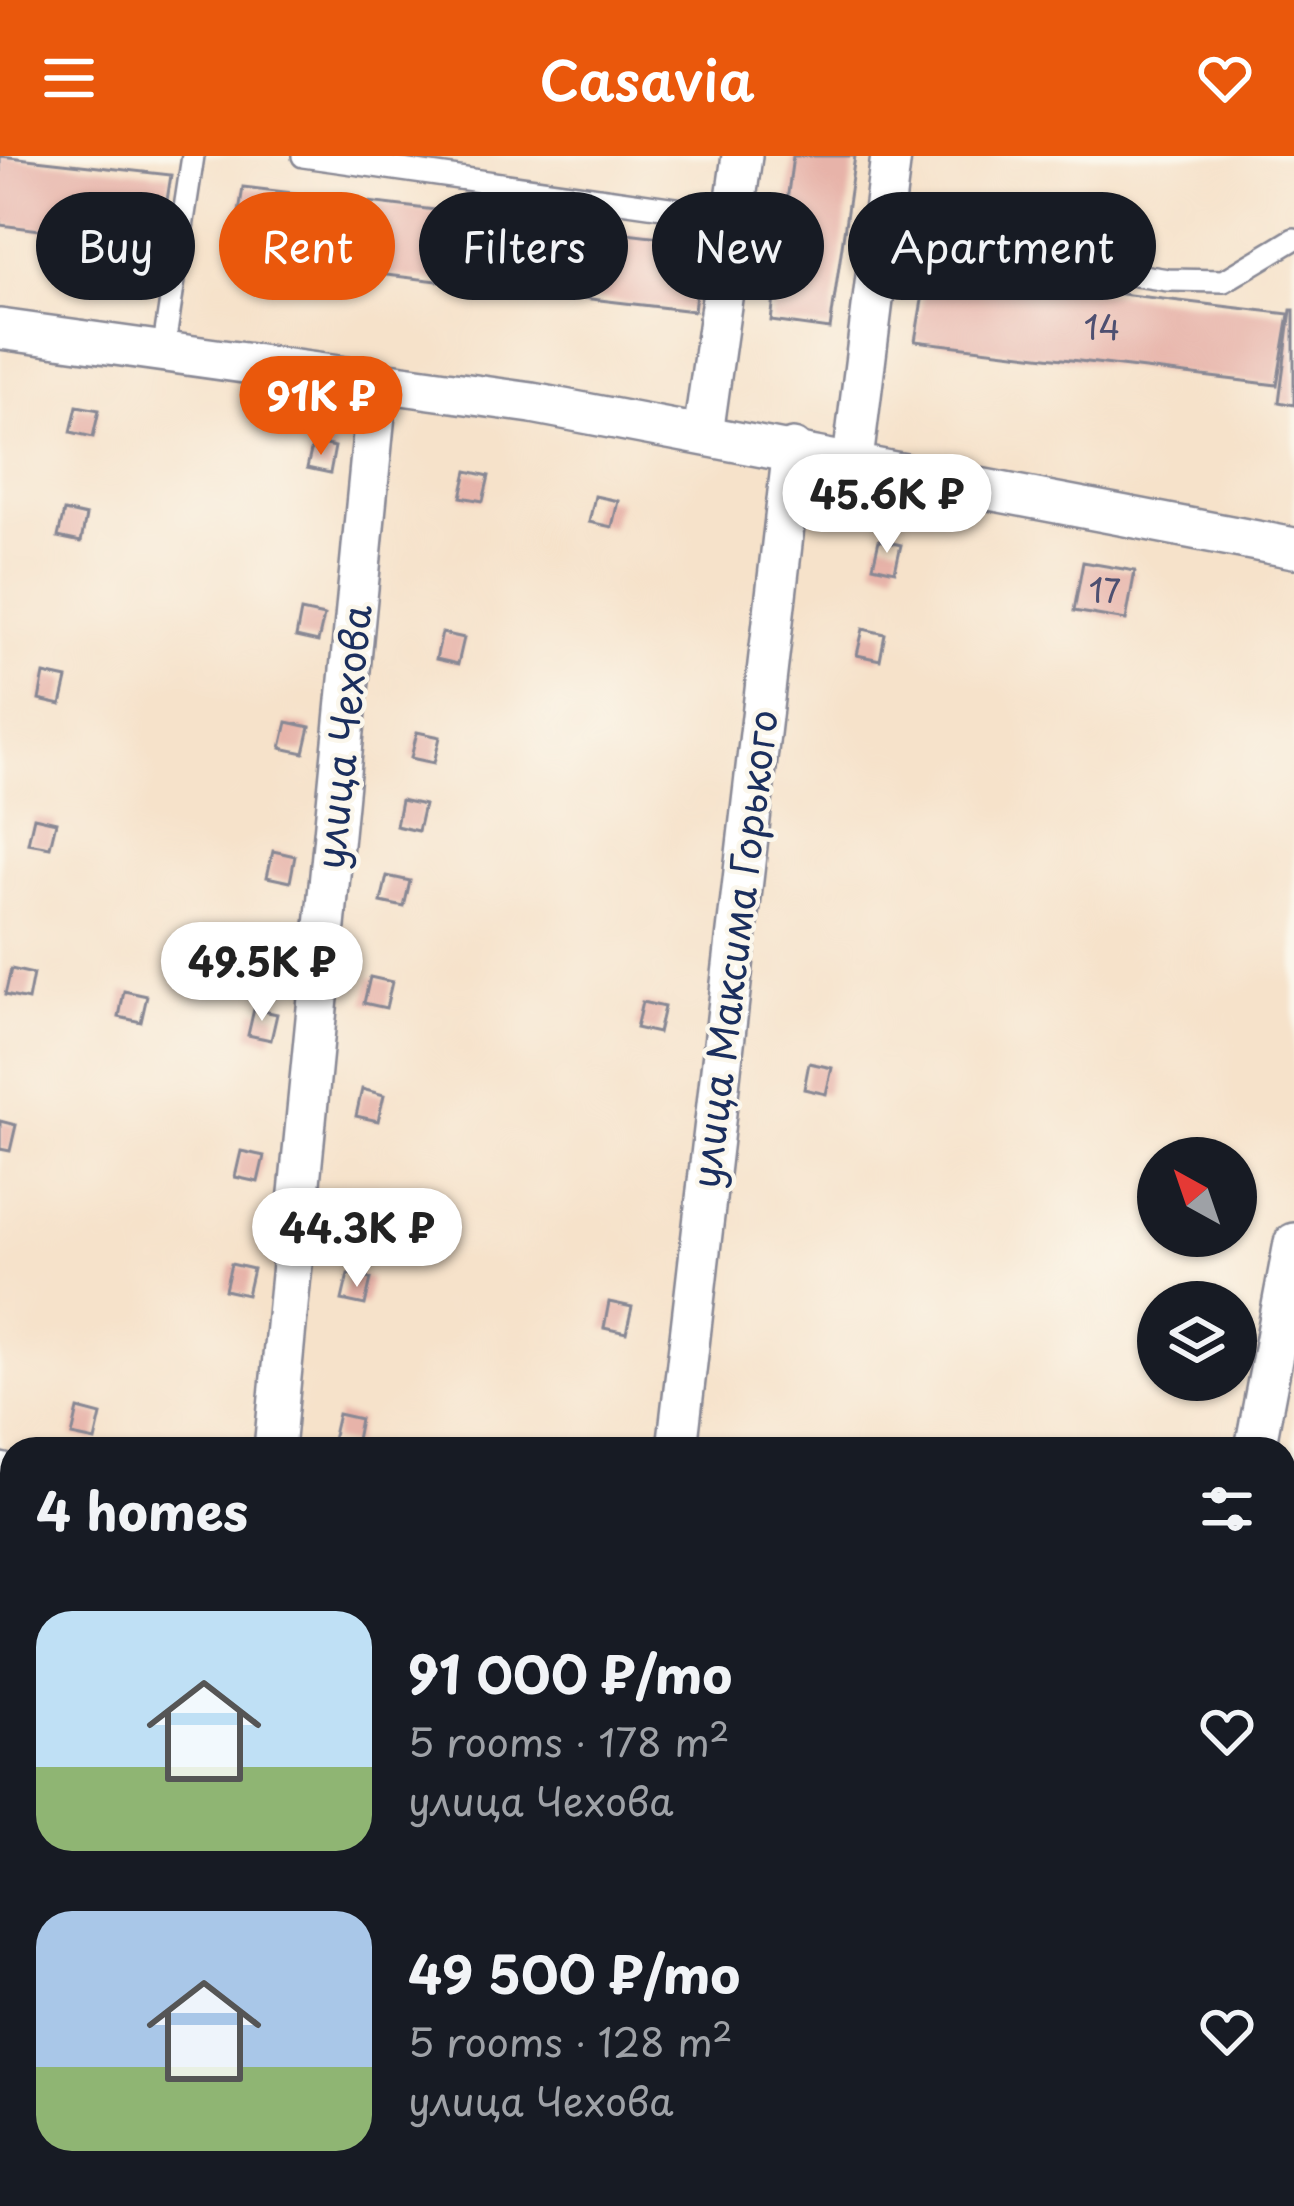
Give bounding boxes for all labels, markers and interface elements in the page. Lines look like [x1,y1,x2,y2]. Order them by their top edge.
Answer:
text: Casavia [539,38,755,119]
icon: menu [36,45,102,111]
icon: heart [1192,45,1258,111]
chip: Buy [36,192,195,300]
chip: Rent [219,192,395,300]
chip: Filters [419,192,628,300]
chip: New [652,192,824,300]
chip: Apartment [848,192,1156,300]
house number: 14 [1084,301,1120,351]
pin: 91K ₽ [237,356,405,458]
text: 91K ₽ [266,365,376,424]
pin: 45.6K ₽ [776,454,998,556]
text: 45.6K ₽ [809,463,965,522]
house number: 17 [1089,564,1121,614]
street label: улица Чехова [298,601,385,872]
street label: улица Максима Горького [674,706,791,1191]
pin: 49.5K ₽ [151,922,373,1024]
text: 49.5K ₽ [188,931,336,990]
north arrow [1137,1137,1257,1257]
map controls [1137,1137,1257,1401]
pin: 44.3K ₽ [246,1188,468,1290]
text: 44.3K ₽ [279,1197,435,1256]
button: layers [1137,1281,1257,1401]
text: 4 homes [36,1471,248,1548]
icon: filters [1194,1476,1260,1542]
text: 91 000 ₽/mo [408,1634,732,1711]
icon: home [132,1659,276,1803]
icon: heart [1194,1698,1260,1764]
text: 5 rooms · 178 m² [408,1711,730,1770]
text: улица Чехова [408,1770,674,1829]
text: 49 500 ₽/mo [408,1934,740,2011]
icon: home [132,1959,276,2103]
icon: heart [1194,1998,1260,2064]
text: 5 rooms · 128 m² [408,2011,733,2070]
text: улица Чехова [408,2070,674,2129]

